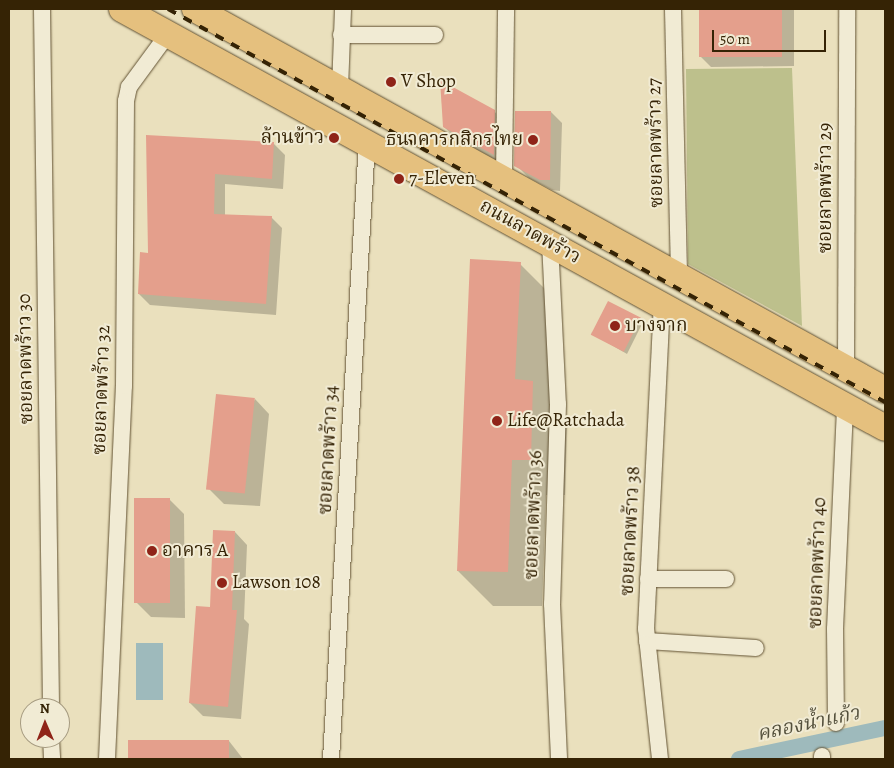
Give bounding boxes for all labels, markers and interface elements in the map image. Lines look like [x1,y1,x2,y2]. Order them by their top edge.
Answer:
scale bar [714,20,828,52]
text: 50 m [720,29,750,49]
place label: V Shop [401,71,456,93]
marker: V Shop [385,76,397,88]
street label: ซอยลาดพร้าว 27 [643,78,669,208]
street label: ซอยลาดพร้าว 29 [815,123,837,253]
place label: ล้านข้าว [261,127,324,149]
place label: ธนาคารกสิกรไทย [386,129,523,151]
marker: ล้านข้าว [328,132,340,144]
marker: ธนาคารกสิกรไทย [527,134,539,146]
place label: 7-Eleven [409,168,475,190]
marker: 7-Eleven [393,173,405,185]
street label: ถนนลาดพร้าว [476,195,584,269]
street label: ซอยลาดพร้าว 30 [13,293,39,425]
place label: บางจาก [625,315,688,337]
marker: บางจาก [609,320,621,332]
street label: ซอยลาดพร้าว 32 [88,325,116,455]
street label: ซอยลาดพร้าว 34 [314,385,344,515]
place label: Life@Ratchada [507,410,625,432]
marker: Life@Ratchada [491,415,503,427]
street label: ซอยลาดพร้าว 36 [520,450,548,580]
street label: ซอยลาดพร้าว 38 [616,465,646,597]
street label: ซอยลาดพร้าว 40 [804,497,832,629]
place label: อาคาร A [162,540,228,562]
marker: อาคาร A [146,545,158,557]
place label: Lawson 108 [232,572,321,594]
marker: Lawson 108 [216,577,228,589]
north arrow [20,698,70,748]
text: N [39,699,50,718]
water label: คลองน้ำแก้ว [755,700,861,746]

